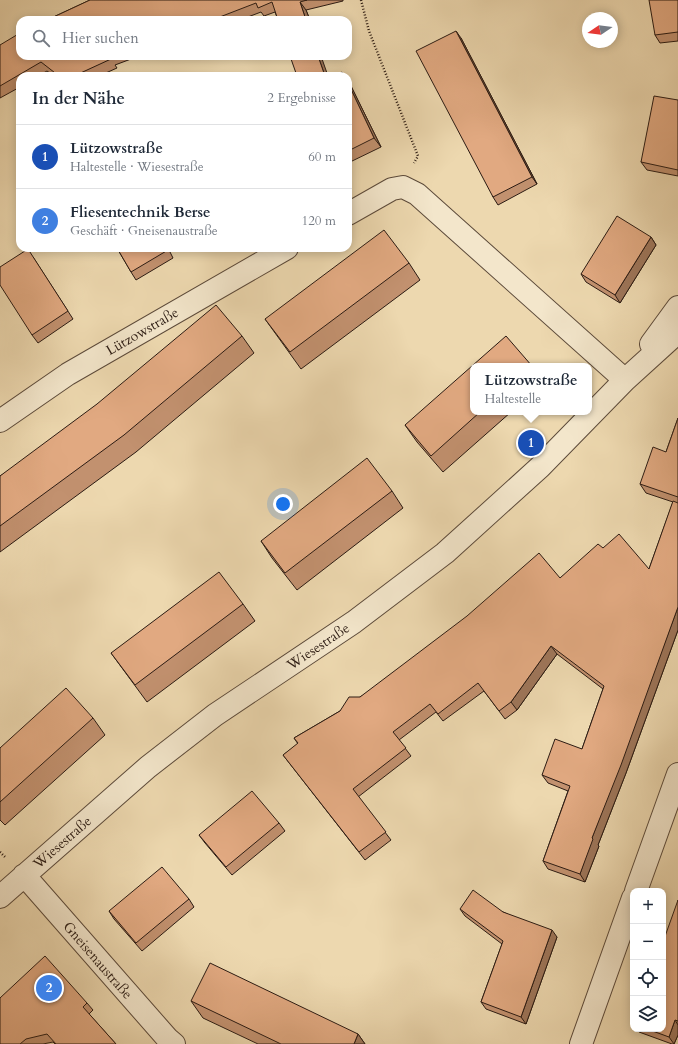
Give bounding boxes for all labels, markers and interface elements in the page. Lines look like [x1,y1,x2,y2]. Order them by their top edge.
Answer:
north arrow [582,12,618,48]
search box [16,16,352,60]
icon: search [30,27,52,49]
text: Hier suchen [62,28,139,48]
text: In der Nähe [32,87,125,110]
text: 2 Ergebnisse [267,89,336,107]
text: Lützowstraße [70,138,163,158]
text: 1 [42,148,48,166]
text: 60 m [308,148,336,166]
text: Haltestelle · Wiesestraße [70,158,204,176]
text: Fliesentechnik Berse [70,202,211,222]
text: 2 [42,212,48,230]
text: 120 m [302,212,336,230]
text: Geschäft · Gneisenaustraße [70,222,218,240]
street label: Lützowstraße [103,303,182,360]
popup [470,363,592,415]
text: Lützowstraße [485,370,577,390]
text: Haltestelle [485,390,541,408]
pin: 1 [518,428,544,458]
your location [273,494,293,514]
street label: Wiesestraße [282,618,353,675]
street label: Wiesestraße [28,812,96,874]
map controls [630,888,666,1032]
button: + [630,888,666,924]
street label: Gneisenaustraße [59,917,137,1003]
button: − [630,924,666,960]
button: locate [630,960,666,996]
pin: 2 [36,973,62,1003]
button: layers [630,996,666,1032]

